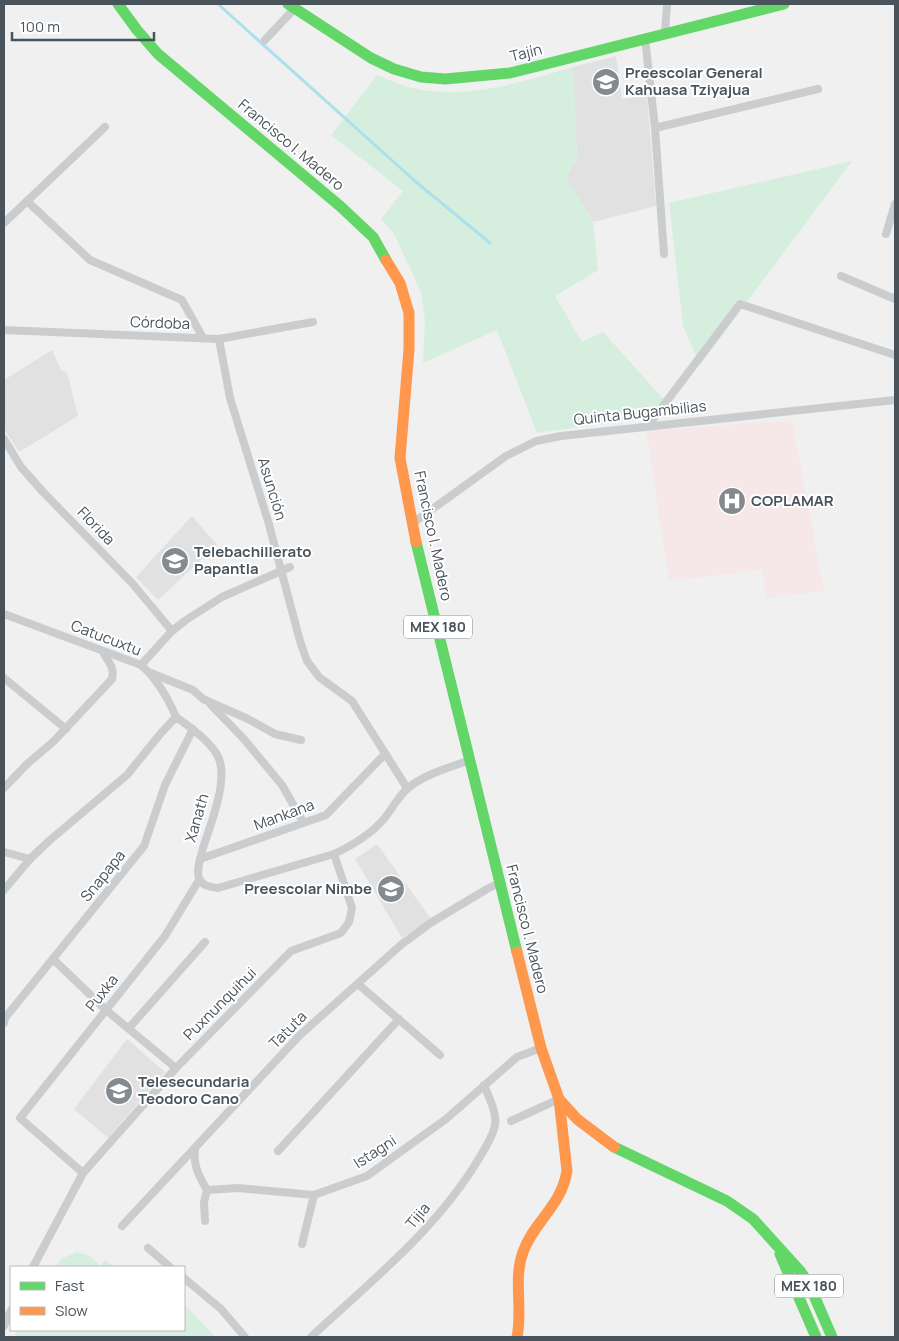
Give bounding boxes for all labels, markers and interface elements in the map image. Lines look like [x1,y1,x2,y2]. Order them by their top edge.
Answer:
scale bar [12,10,155,42]
text: 100 m [20,16,60,37]
street label: Tajín [508,38,544,67]
place label: Preescolar General Kahuasa Tziyajua [625,62,763,100]
school or university icon: Preescolar General Kahuasa Tziyajua [591,67,621,97]
street label: Francisco I. Madero [234,94,349,195]
street label: Córdoba [130,311,190,334]
street label: Quinta Bugambilias [573,395,707,430]
street label: Asunción [253,455,292,523]
street label: Francisco I. Madero [409,469,458,603]
hospital icon: COPLAMAR [717,486,747,516]
place label: COPLAMAR [751,490,834,511]
street label: Florida [73,502,120,550]
place label: Telebachillerato Papantla [194,541,312,579]
school or university icon: Telebachillerato Papantla [160,546,190,576]
street label: Catucuxtu [68,614,144,661]
road number: MEX 180 [404,616,472,638]
street label: Xanath [180,791,213,845]
street label: Mankana [251,794,317,835]
street label: Snapapa [75,845,130,906]
street label: Francisco I. Madero [501,862,554,996]
school or university icon: Preescolar Nimbe [376,874,406,904]
place label: Preescolar Nimbe [244,878,372,899]
street label: Puxnunquihui [179,963,261,1045]
street label: Puxka [81,970,123,1016]
street label: Tatuta [264,1006,311,1053]
place label: Telesecundaria Teodoro Cano [138,1071,249,1109]
school or university icon: Telesecundaria Teodoro Cano [104,1076,134,1106]
street label: Istagni [349,1130,400,1173]
street label: Tijia [401,1198,435,1233]
legend [10,1266,185,1331]
road number: MEX 180 [775,1274,843,1298]
text: Fast [55,1275,84,1296]
text: Slow [55,1300,88,1321]

